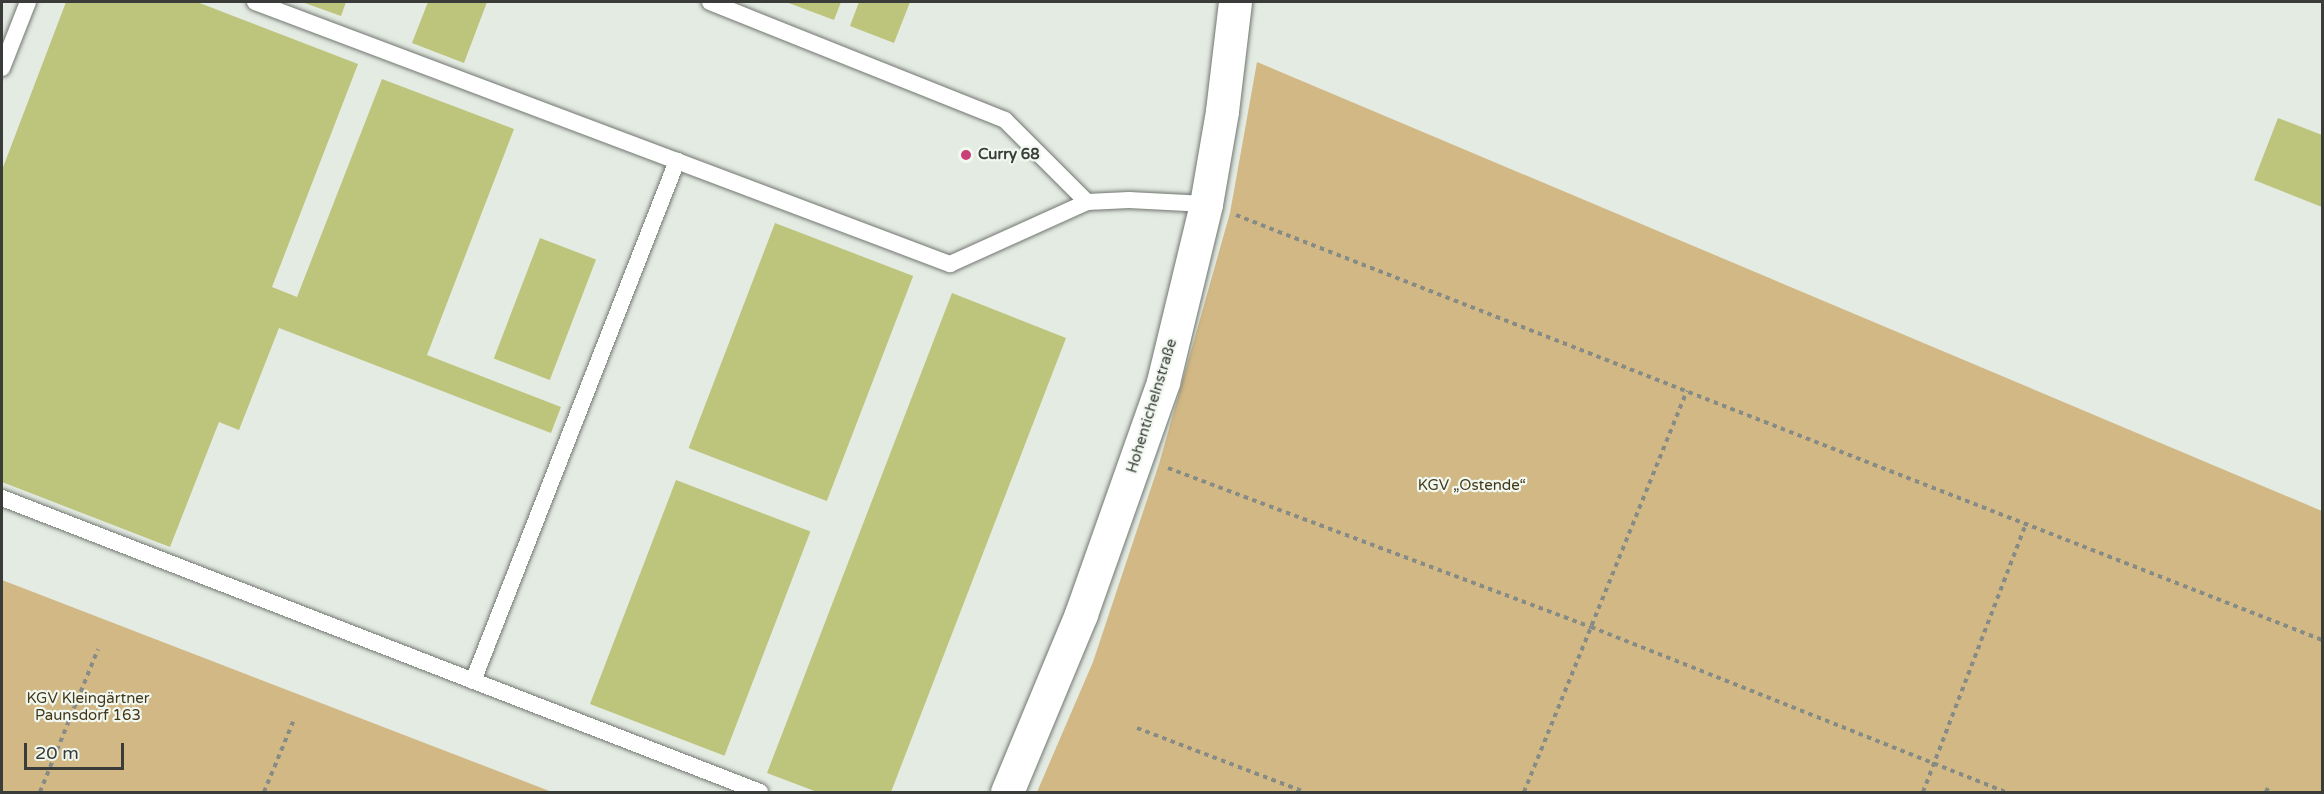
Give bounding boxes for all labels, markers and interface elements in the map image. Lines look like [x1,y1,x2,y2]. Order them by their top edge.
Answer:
place label: Curry 68 [978,146,1040,164]
marker: Curry 68 [959,148,973,162]
street label: Hohentichelnstraße [1123,337,1181,475]
park label: KGV „Ostende“ [1418,477,1526,495]
park label: KGV Kleingärtner Paunsdorf 163 [26,689,150,724]
scale bar [27,731,128,769]
text: 20 m [35,742,79,764]

